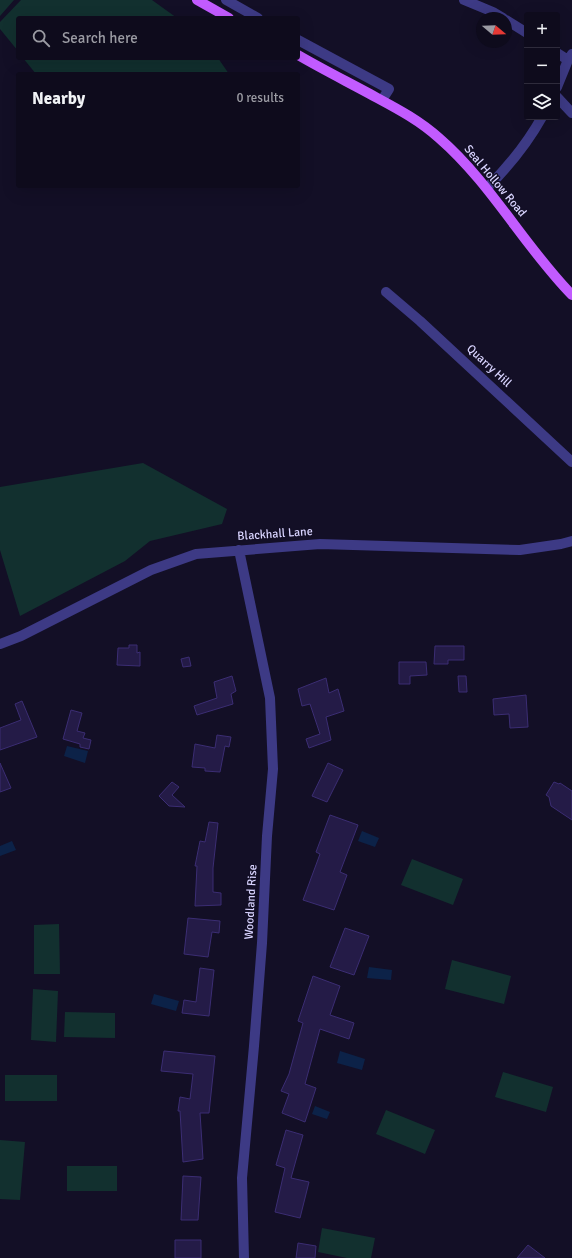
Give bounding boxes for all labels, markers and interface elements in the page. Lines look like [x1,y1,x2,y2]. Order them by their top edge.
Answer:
north arrow [476,12,512,48]
map controls [524,12,560,120]
button: + [524,12,560,48]
search box [16,16,300,60]
icon: search [30,27,52,49]
text: Search here [62,29,138,47]
button: − [524,48,560,84]
button: layers [524,84,560,120]
text: Nearby [32,88,85,109]
text: 0 results [236,90,284,106]
street label: Seal Hollow Road [461,142,529,220]
street label: Quarry Hill [463,341,515,391]
street label: Blackhall Lane [237,524,313,544]
street label: Woodland Rise [242,864,260,940]

